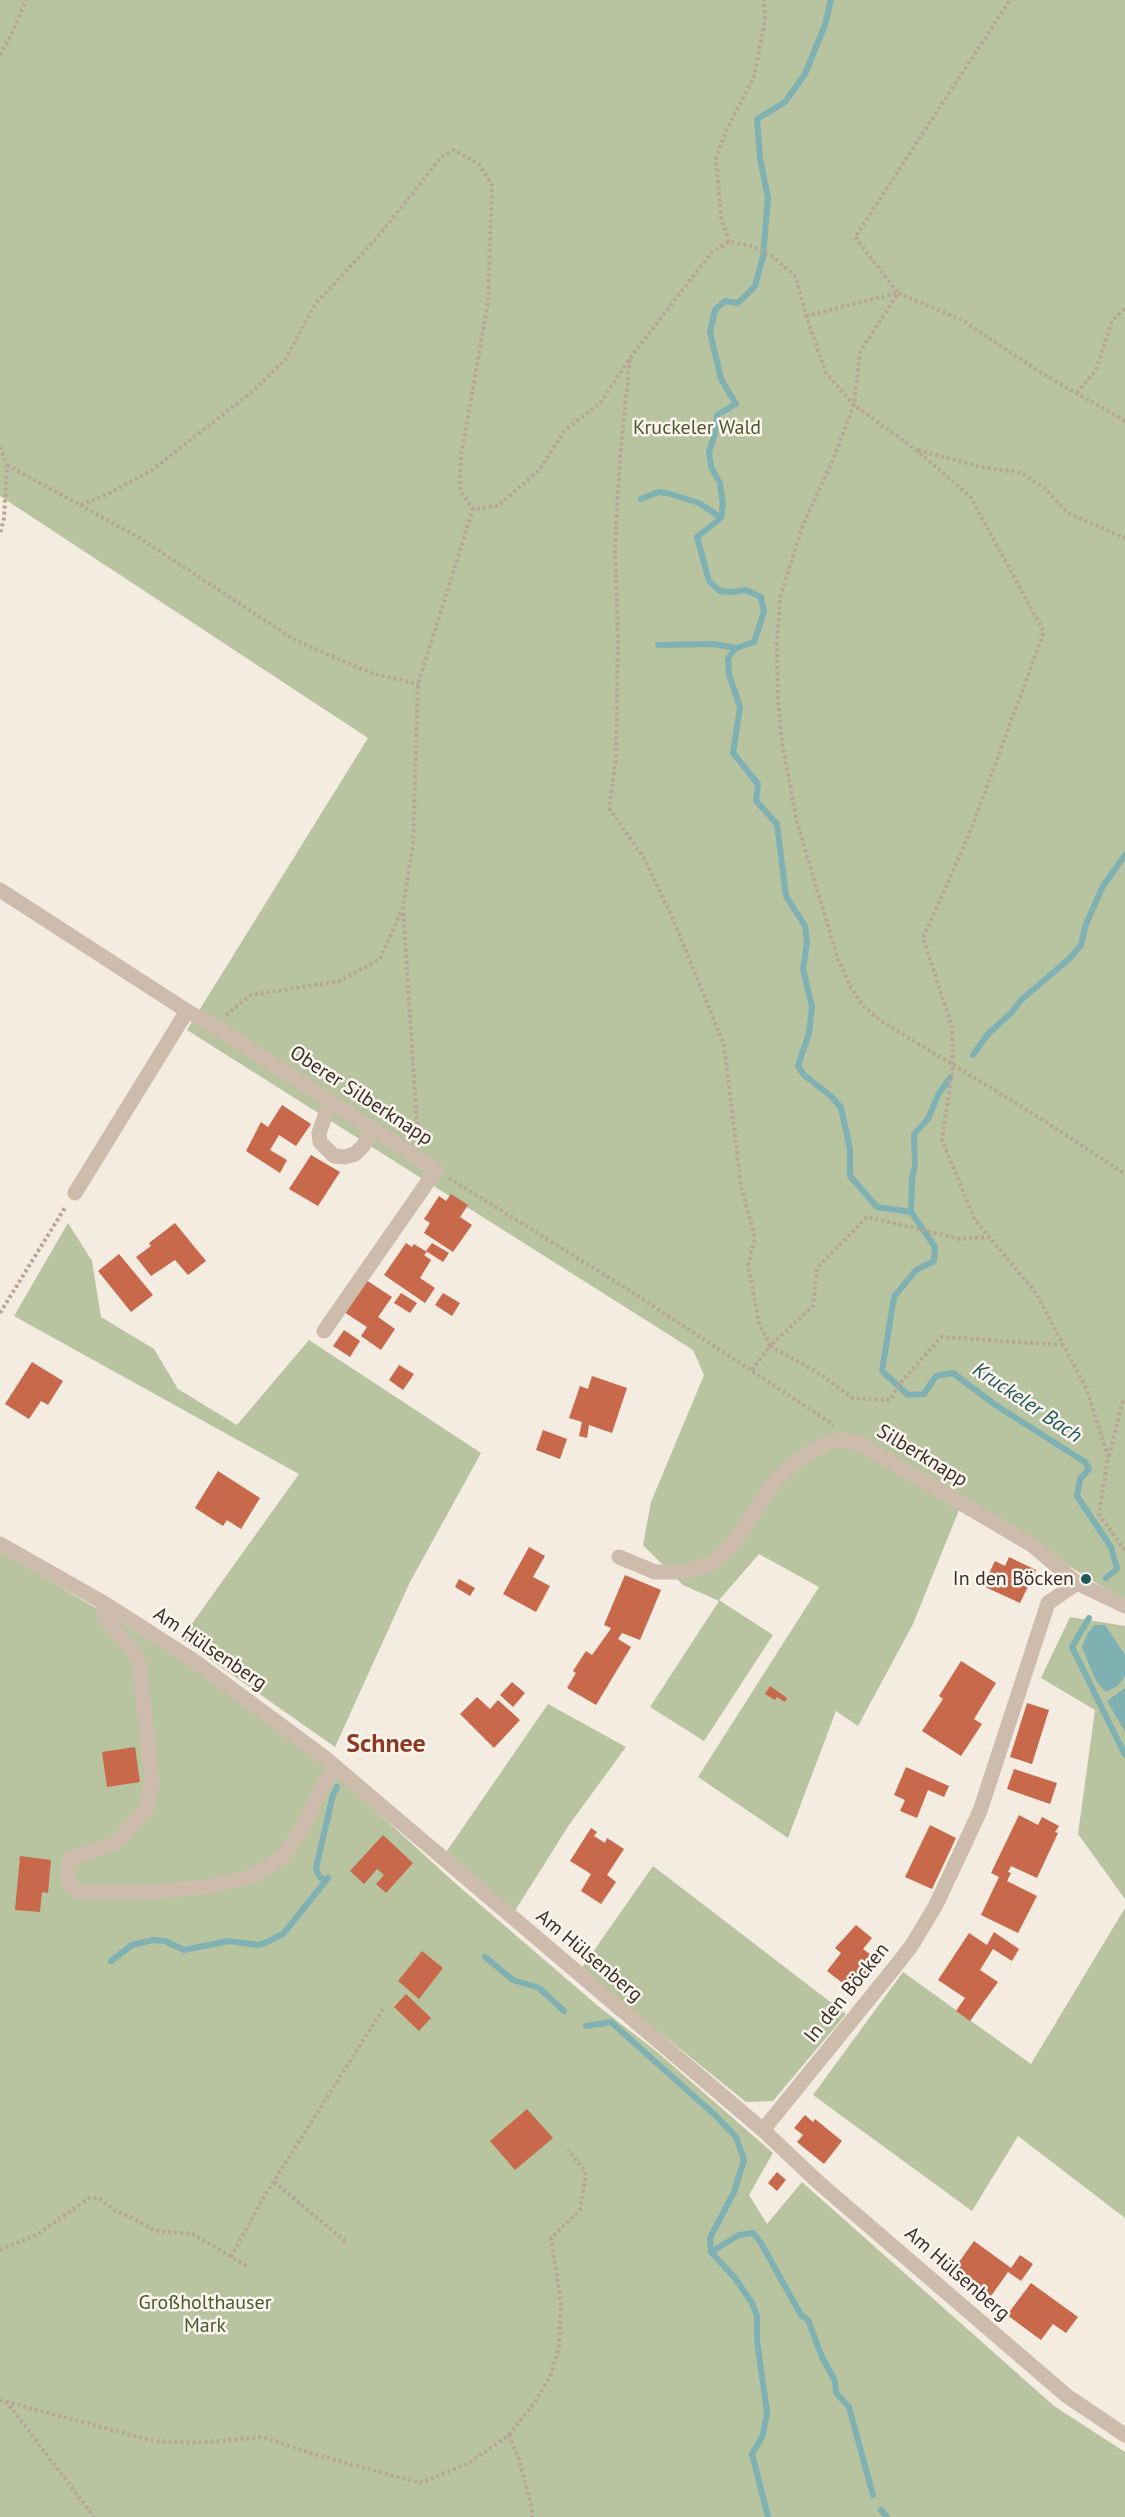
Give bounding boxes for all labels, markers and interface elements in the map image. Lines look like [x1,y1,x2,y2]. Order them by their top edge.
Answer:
park label: Kruckeler Wald [633,416,761,440]
street label: Oberer Silberknapp [285,1041,437,1151]
water label: Kruckeler Bach [968,1357,1086,1449]
street label: Silberknapp [872,1420,972,1492]
place label: In den Böcken [953,1567,1074,1591]
marker: In den Böcken [1079,1572,1093,1586]
street label: Am Hülsenberg [149,1602,271,1696]
district label: Schnee [346,1729,426,1761]
street label: Am Hülsenberg [531,1905,647,2007]
street label: In den Böcken [800,1938,894,2048]
street label: Am Hülsenberg [900,2222,1014,2326]
park label: Großholthauser Mark [139,2291,271,2338]

